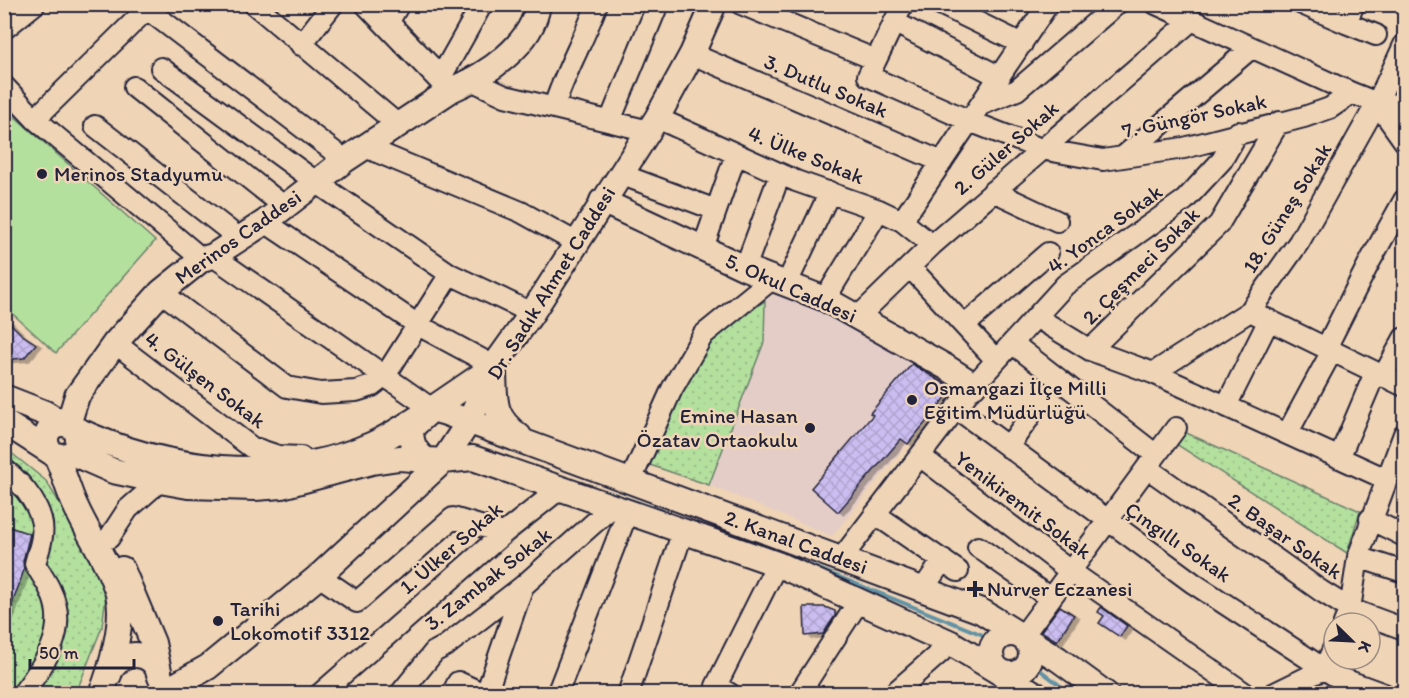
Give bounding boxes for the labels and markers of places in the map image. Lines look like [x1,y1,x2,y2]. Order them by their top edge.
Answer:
place label: Merinos Stadyumu [54,161,223,186]
marker: Merinos Stadyumu [35,167,49,181]
place label: Osmangazi İlçe Milli Eğitim Müdürlüğü [924,375,1107,424]
marker: Osmangazi İlçe Milli Eğitim Müdürlüğü [905,393,919,407]
place label: Emine Hasan Özatav Ortaokulu [636,403,798,452]
marker: Emine Hasan Özatav Ortaokulu [803,421,817,435]
place label: Nurver Eczanesi [987,576,1132,601]
marker: Nurver Eczanesi [968,582,982,596]
place label: Tarihi Lokomotif 3312 [230,596,370,645]
marker: Tarihi Lokomotif 3312 [211,614,225,628]

